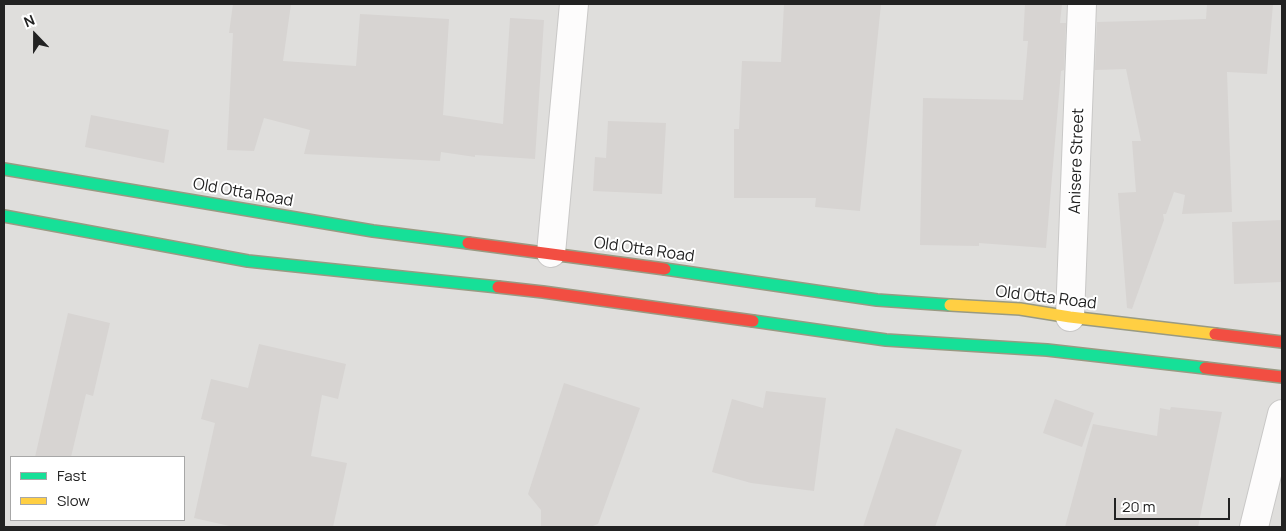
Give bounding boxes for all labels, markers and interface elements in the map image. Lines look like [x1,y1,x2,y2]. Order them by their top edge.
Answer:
north arrow [10,10,60,60]
text: N [21,10,37,31]
street label: Anisere Street [1066,108,1088,214]
street label: Old Otta Road [191,175,295,211]
street label: Old Otta Road [592,233,696,267]
street label: Old Otta Road [994,282,1098,314]
legend [10,456,185,521]
text: Fast [57,465,86,486]
scale bar [1116,488,1232,520]
text: Slow [57,490,90,511]
text: 20 m [1122,496,1155,517]

